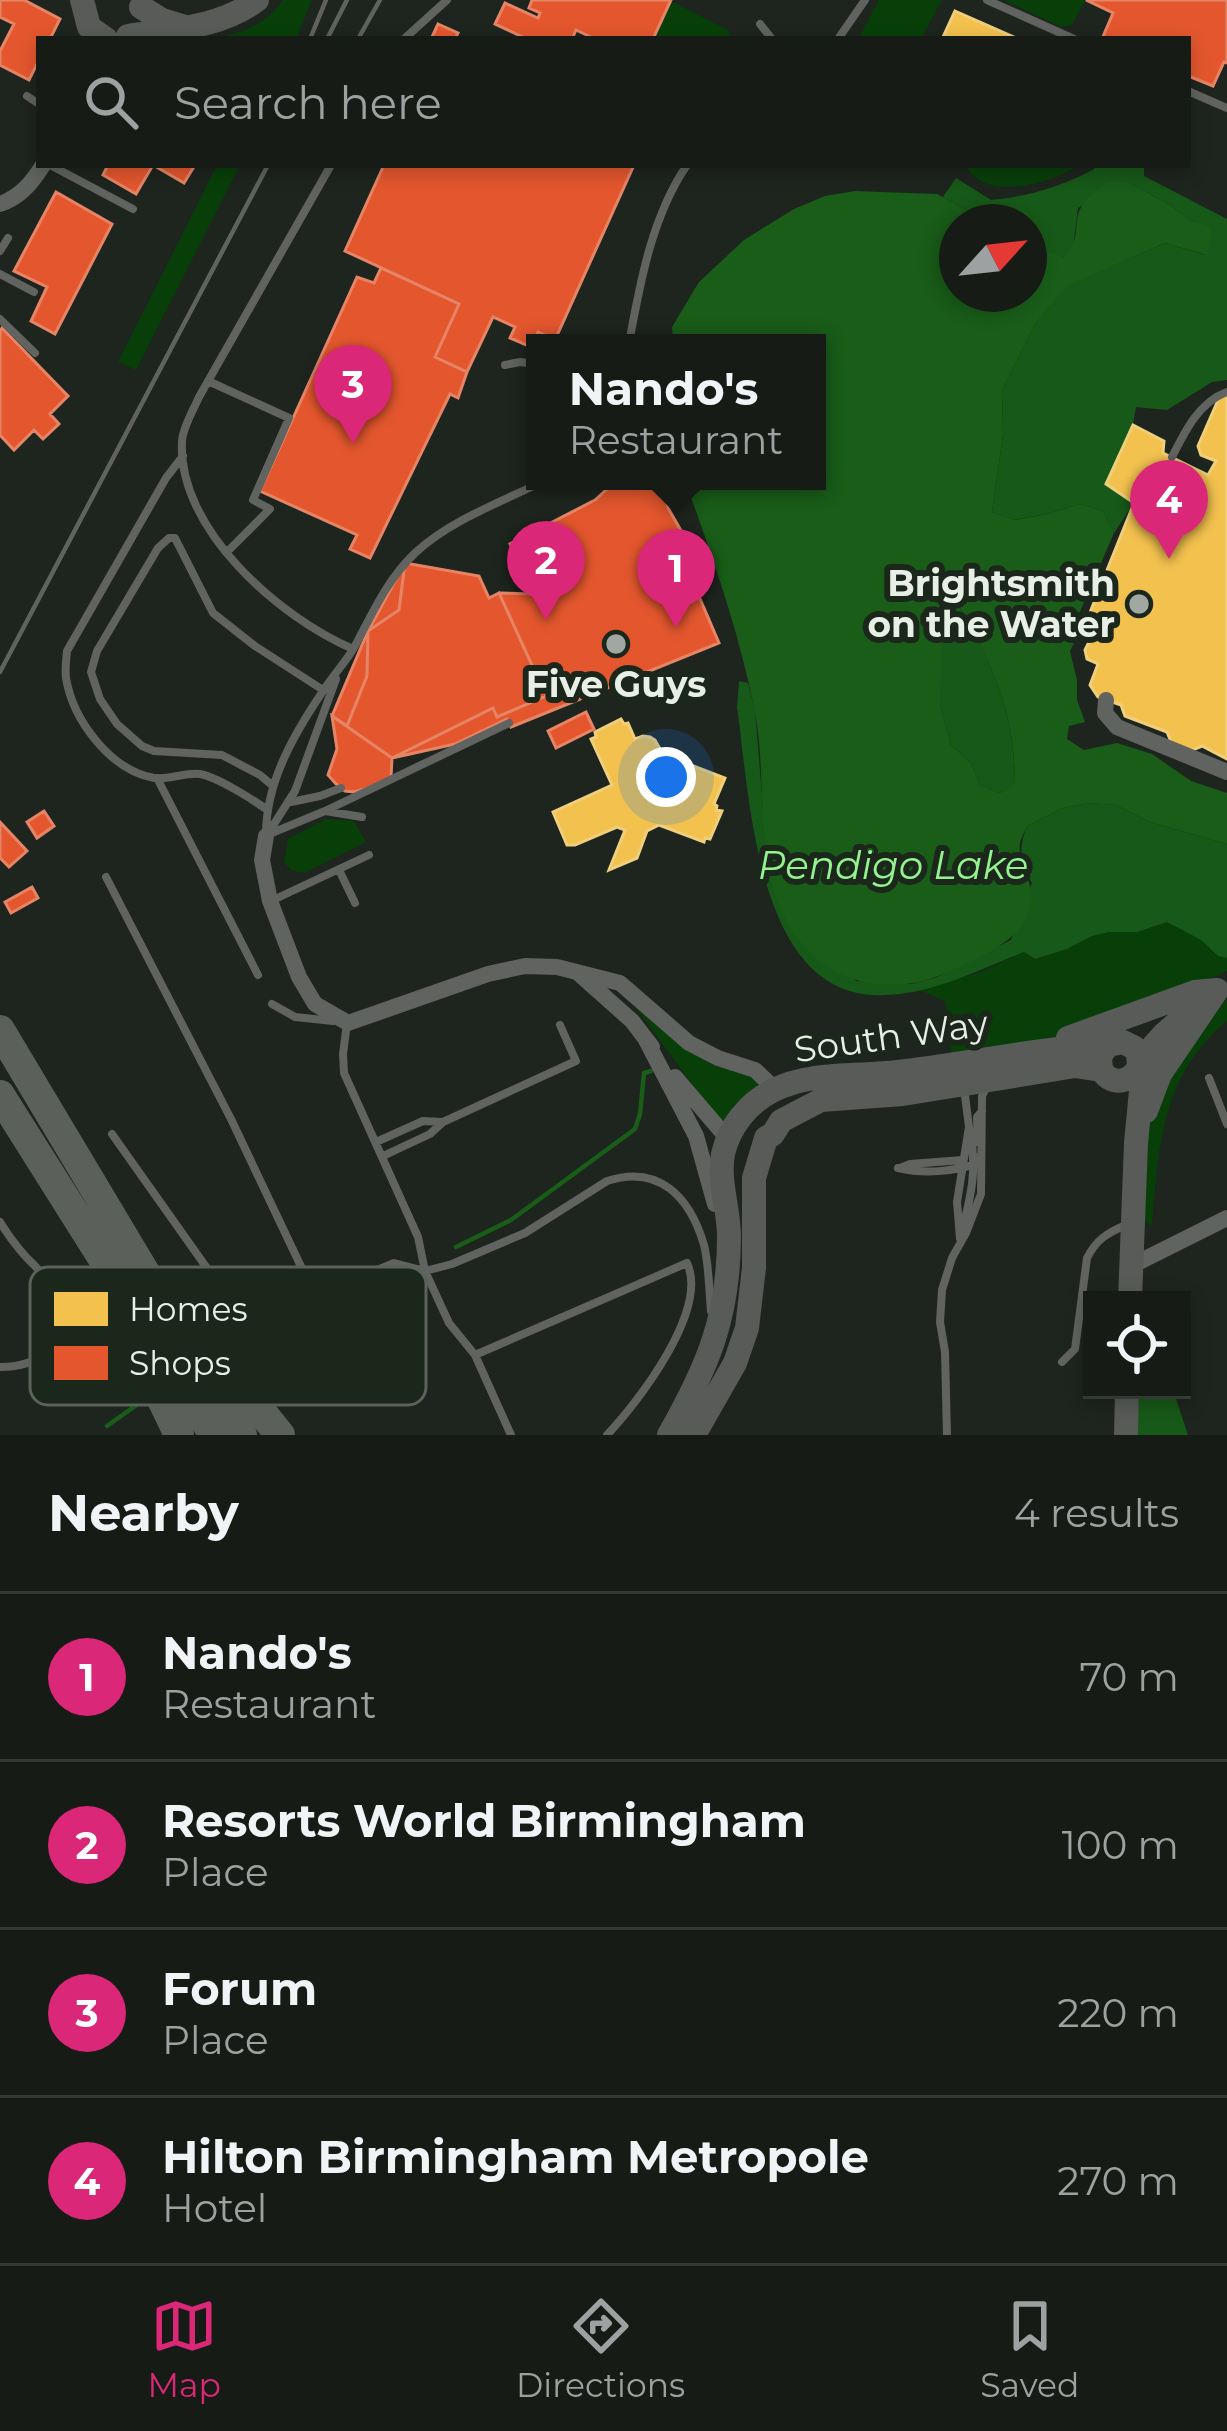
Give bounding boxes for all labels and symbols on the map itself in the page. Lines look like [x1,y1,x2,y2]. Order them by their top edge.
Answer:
north arrow [939,204,1047,312]
pin: 3 [314,345,392,444]
pin: 4 [1130,460,1208,559]
pin: 2 [507,521,585,620]
pin: 1 [637,529,715,628]
place label: Brightsmith on the Water [867,561,1115,646]
marker: Brightsmith on the Water [1126,591,1152,617]
marker: Five Guys [603,631,629,657]
place label: Five Guys [526,662,706,706]
your location [636,747,696,807]
water label: Pendigo Lake [758,841,1028,889]
street label: South Way [791,1001,991,1071]
legend [30,1267,426,1405]
text: Homes [129,1289,248,1329]
text: Shops [129,1343,231,1383]

